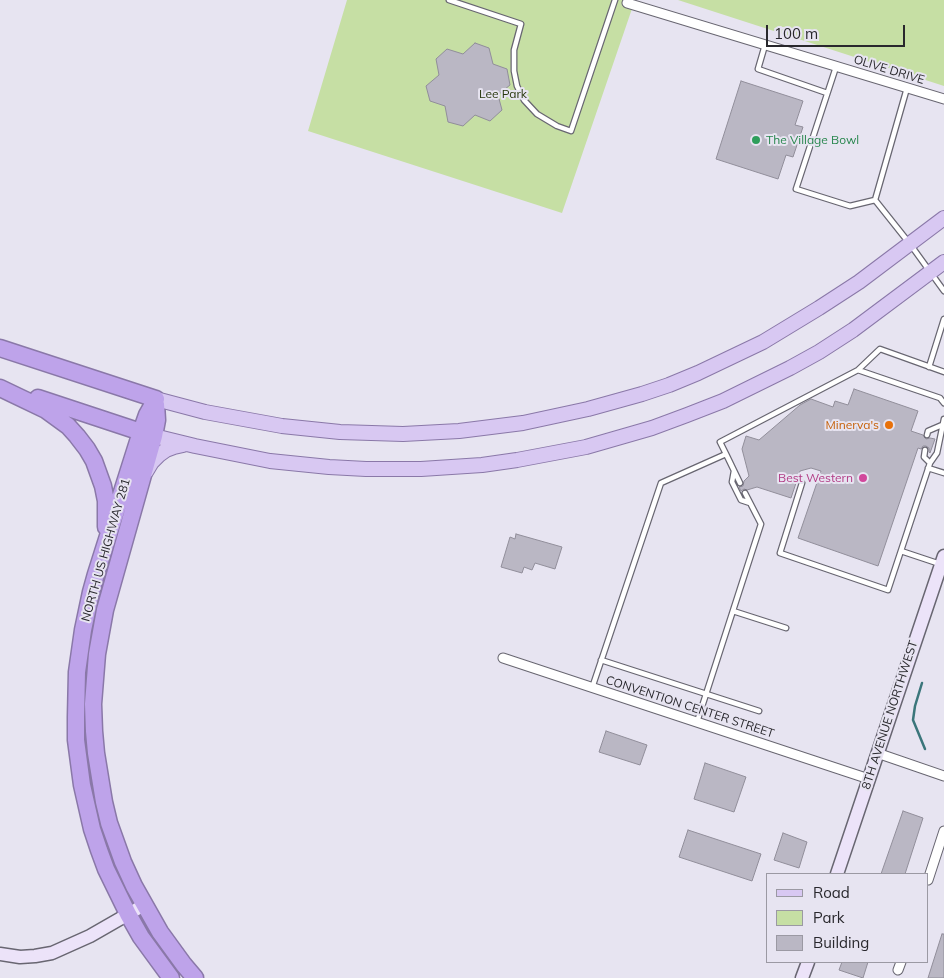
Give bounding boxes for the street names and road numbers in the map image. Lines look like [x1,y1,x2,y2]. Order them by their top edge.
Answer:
street label: OLIVE DRIVE [852,52,926,88]
street label: NORTH US HIGHWAY 281 [79,477,133,623]
street label: 8TH AVENUE NORTHWEST [859,639,921,791]
street label: CONVENTION CENTER STREET [604,673,776,741]

